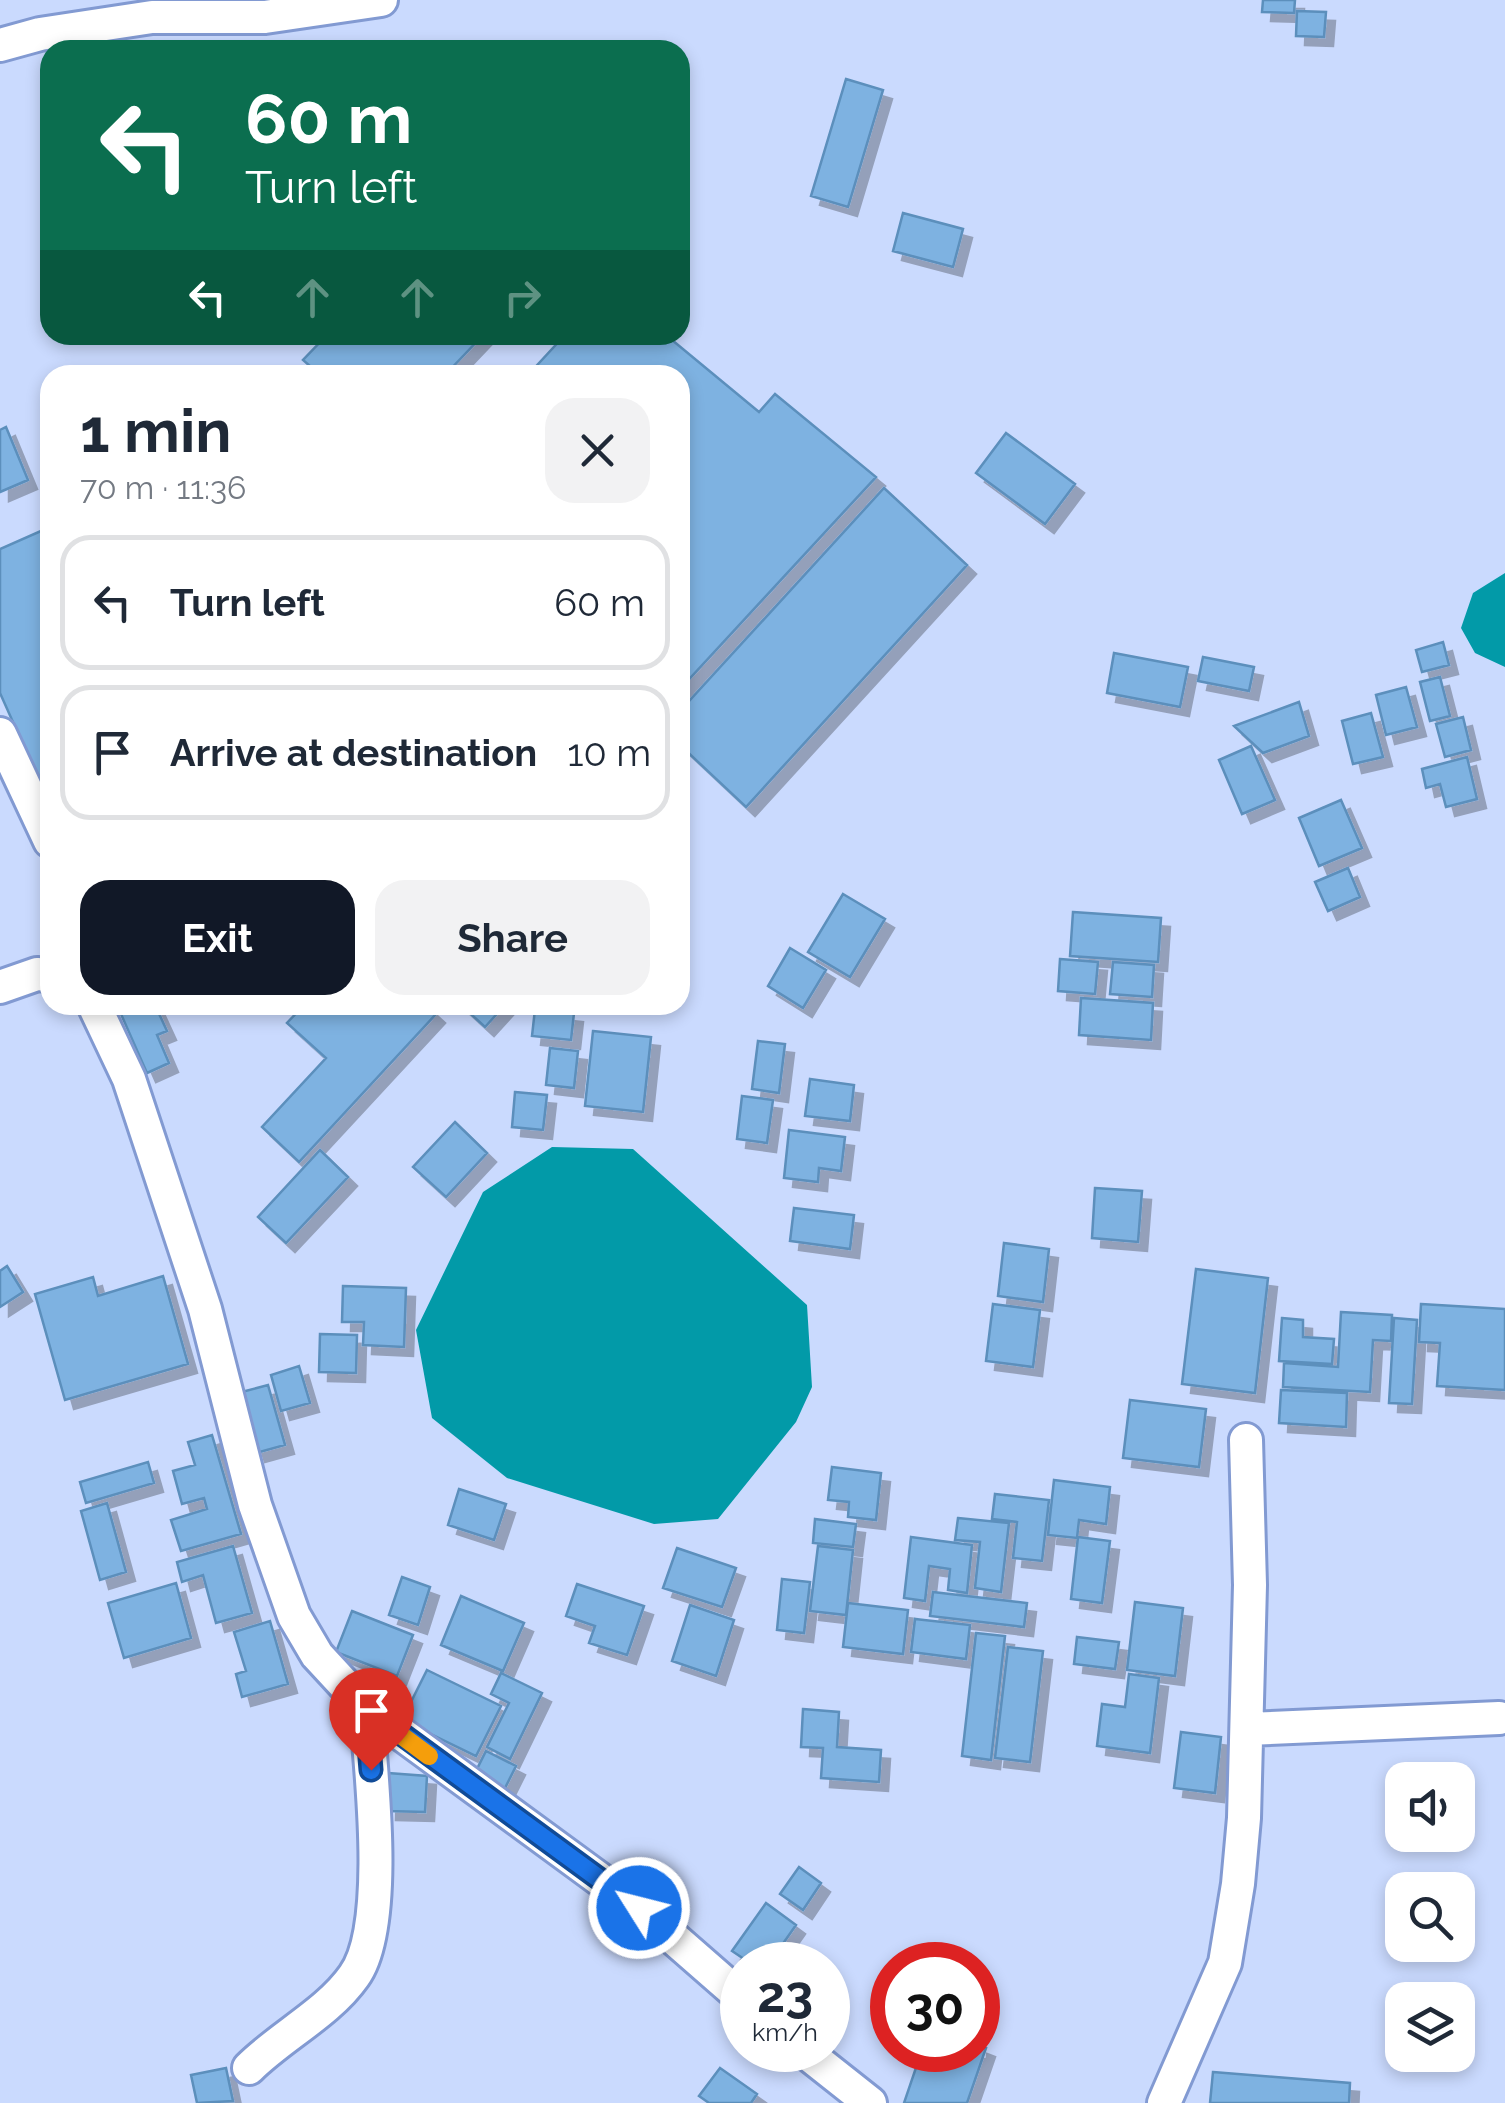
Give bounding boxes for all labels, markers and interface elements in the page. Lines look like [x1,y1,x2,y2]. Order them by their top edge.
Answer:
text: 60 m [245,77,412,159]
icon: left [80,80,210,210]
text: Turn left [245,161,417,214]
icon: left [180,270,235,325]
icon: ahead [285,270,340,325]
icon: ahead [390,270,445,325]
icon: right [495,270,550,325]
text: 1 min [80,396,231,466]
button: close [545,398,650,503]
text: 70 m · 11:36 [80,469,246,506]
icon: left [85,575,140,630]
text: Turn left [170,580,325,625]
text: 60 m [554,580,645,625]
icon: arrive [85,725,140,780]
text: Arrive at destination [170,730,537,775]
text: 10 m [567,730,651,775]
button: Exit [80,880,355,995]
button: Share [375,880,650,995]
pin [329,1668,414,1771]
icon: arrive [344,1683,399,1738]
map controls [1385,1762,1475,2072]
button: sound [1385,1762,1475,1852]
position arrow [587,1856,691,1960]
button: search [1385,1872,1475,1962]
speed limit sign: 30 [870,1942,1000,2072]
text: 23 [757,1965,813,2024]
button: layers [1385,1982,1475,2072]
text: km/h [752,2017,818,2047]

